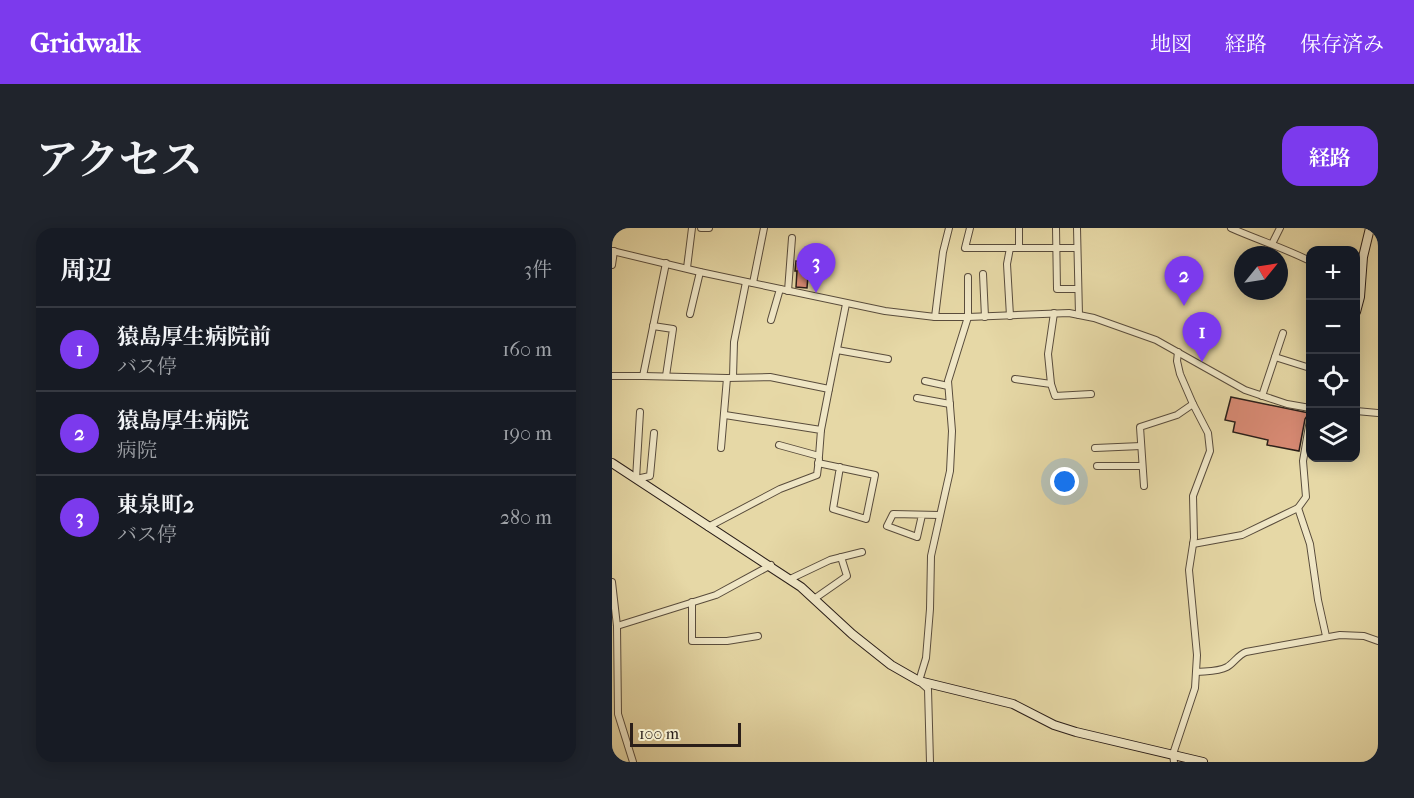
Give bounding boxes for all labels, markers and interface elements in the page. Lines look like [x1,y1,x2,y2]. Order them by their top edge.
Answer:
text: Gridwalk [30,26,141,59]
text: 地図 [1150,32,1192,56]
text: 経路 [1225,32,1267,56]
text: 保存済み [1300,32,1384,56]
button: 経路 [1282,126,1378,186]
text: アクセス [36,136,203,185]
pin: 3 [796,244,836,293]
north arrow [1234,246,1288,300]
map controls [1306,246,1360,462]
button: + [1306,246,1360,300]
text: 周辺 [60,255,112,286]
pin: 2 [1164,256,1204,306]
text: 3件 [524,258,552,281]
button: − [1306,300,1360,354]
pin: 1 [1182,312,1222,362]
text: 猿島厚生病院前 [117,324,271,350]
text: 1 [76,338,83,361]
text: 160 m [502,338,552,361]
button: locate [1306,354,1360,408]
text: バス停 [117,355,177,378]
text: 猿島厚生病院 [117,408,249,434]
button: layers [1306,408,1360,462]
text: 2 [74,422,85,445]
text: 190 m [502,422,552,445]
text: 病院 [117,439,157,462]
your location [1050,467,1079,496]
text: 東泉町2 [117,492,194,518]
text: 3 [75,506,84,529]
text: 280 m [500,506,552,529]
text: バス停 [117,523,177,546]
scale bar [630,720,741,748]
text: 100 m [639,724,679,743]

